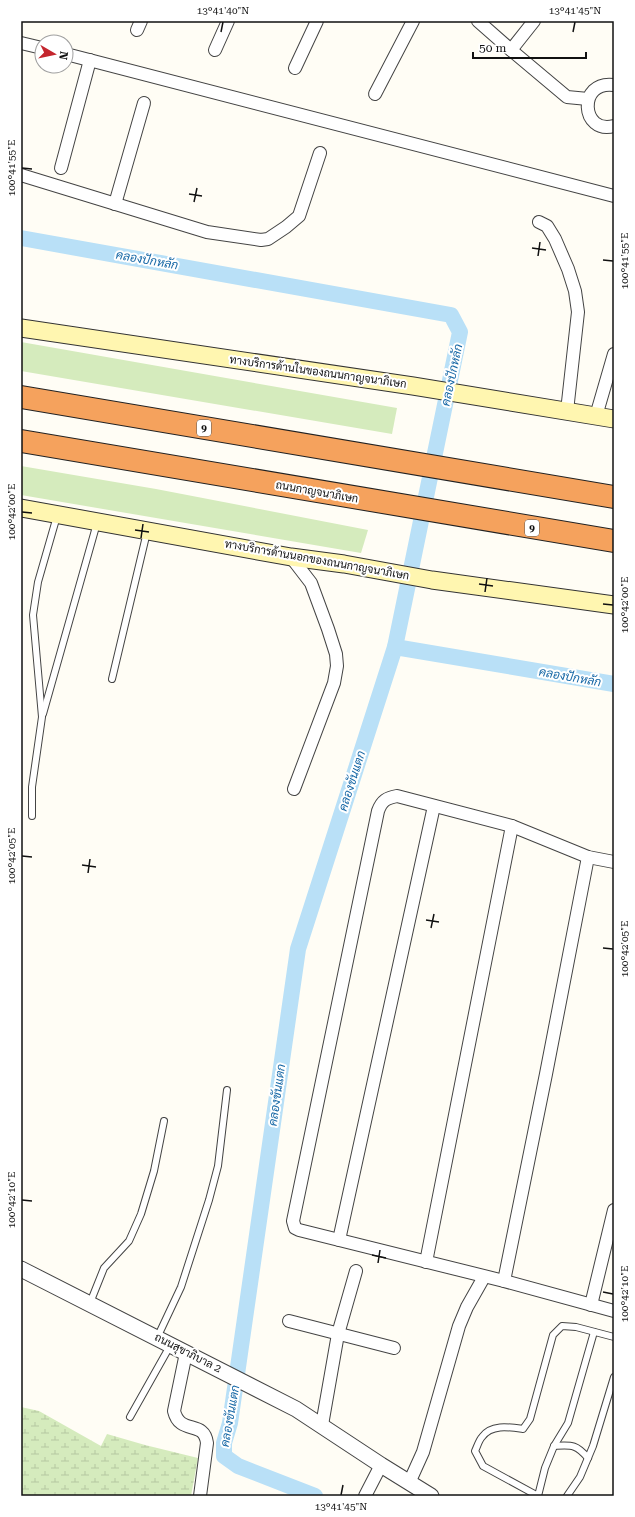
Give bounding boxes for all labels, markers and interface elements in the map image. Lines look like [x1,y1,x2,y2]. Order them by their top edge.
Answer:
text: 13°41'40"N [197,5,249,16]
text: 13°41'45"N [549,5,601,16]
north arrow [34,34,74,74]
scale bar [473,34,586,60]
text: 50 m [479,41,506,55]
text: N [56,50,70,61]
text: 100°41'55"E [6,140,17,196]
text: 100°41'55"E [619,233,630,289]
water label: คลองปักหลัก [115,248,179,272]
water label: คลองปักหลัก [439,343,465,407]
street label: ทางบริการด้านในของถนนกาญจนาภิเษก [229,351,408,391]
road number: 9 [197,420,211,436]
street label: ถนนกาญจนาภิเษก [275,478,359,506]
text: 100°42'00"E [6,484,17,540]
road number: 9 [525,520,539,536]
street label: ทางบริการด้านนอกของถนนกาญจนาภิเษก [224,536,411,583]
text: 100°42'00"E [619,577,630,633]
water label: คลองปักหลัก [538,665,602,689]
water label: คลองขันแตก [336,749,368,813]
text: 100°42'05"E [6,828,17,884]
text: 100°42'05"E [619,921,630,977]
water label: คลองขันแตก [266,1063,288,1127]
text: 100°42'10"E [6,1172,17,1228]
text: 100°42'10"E [619,1266,630,1322]
street label: ถนนสุขาภิบาล 2 [152,1331,224,1377]
water label: คลองขันแตก [218,1384,242,1448]
text: 13°41'45"N [315,1501,367,1512]

